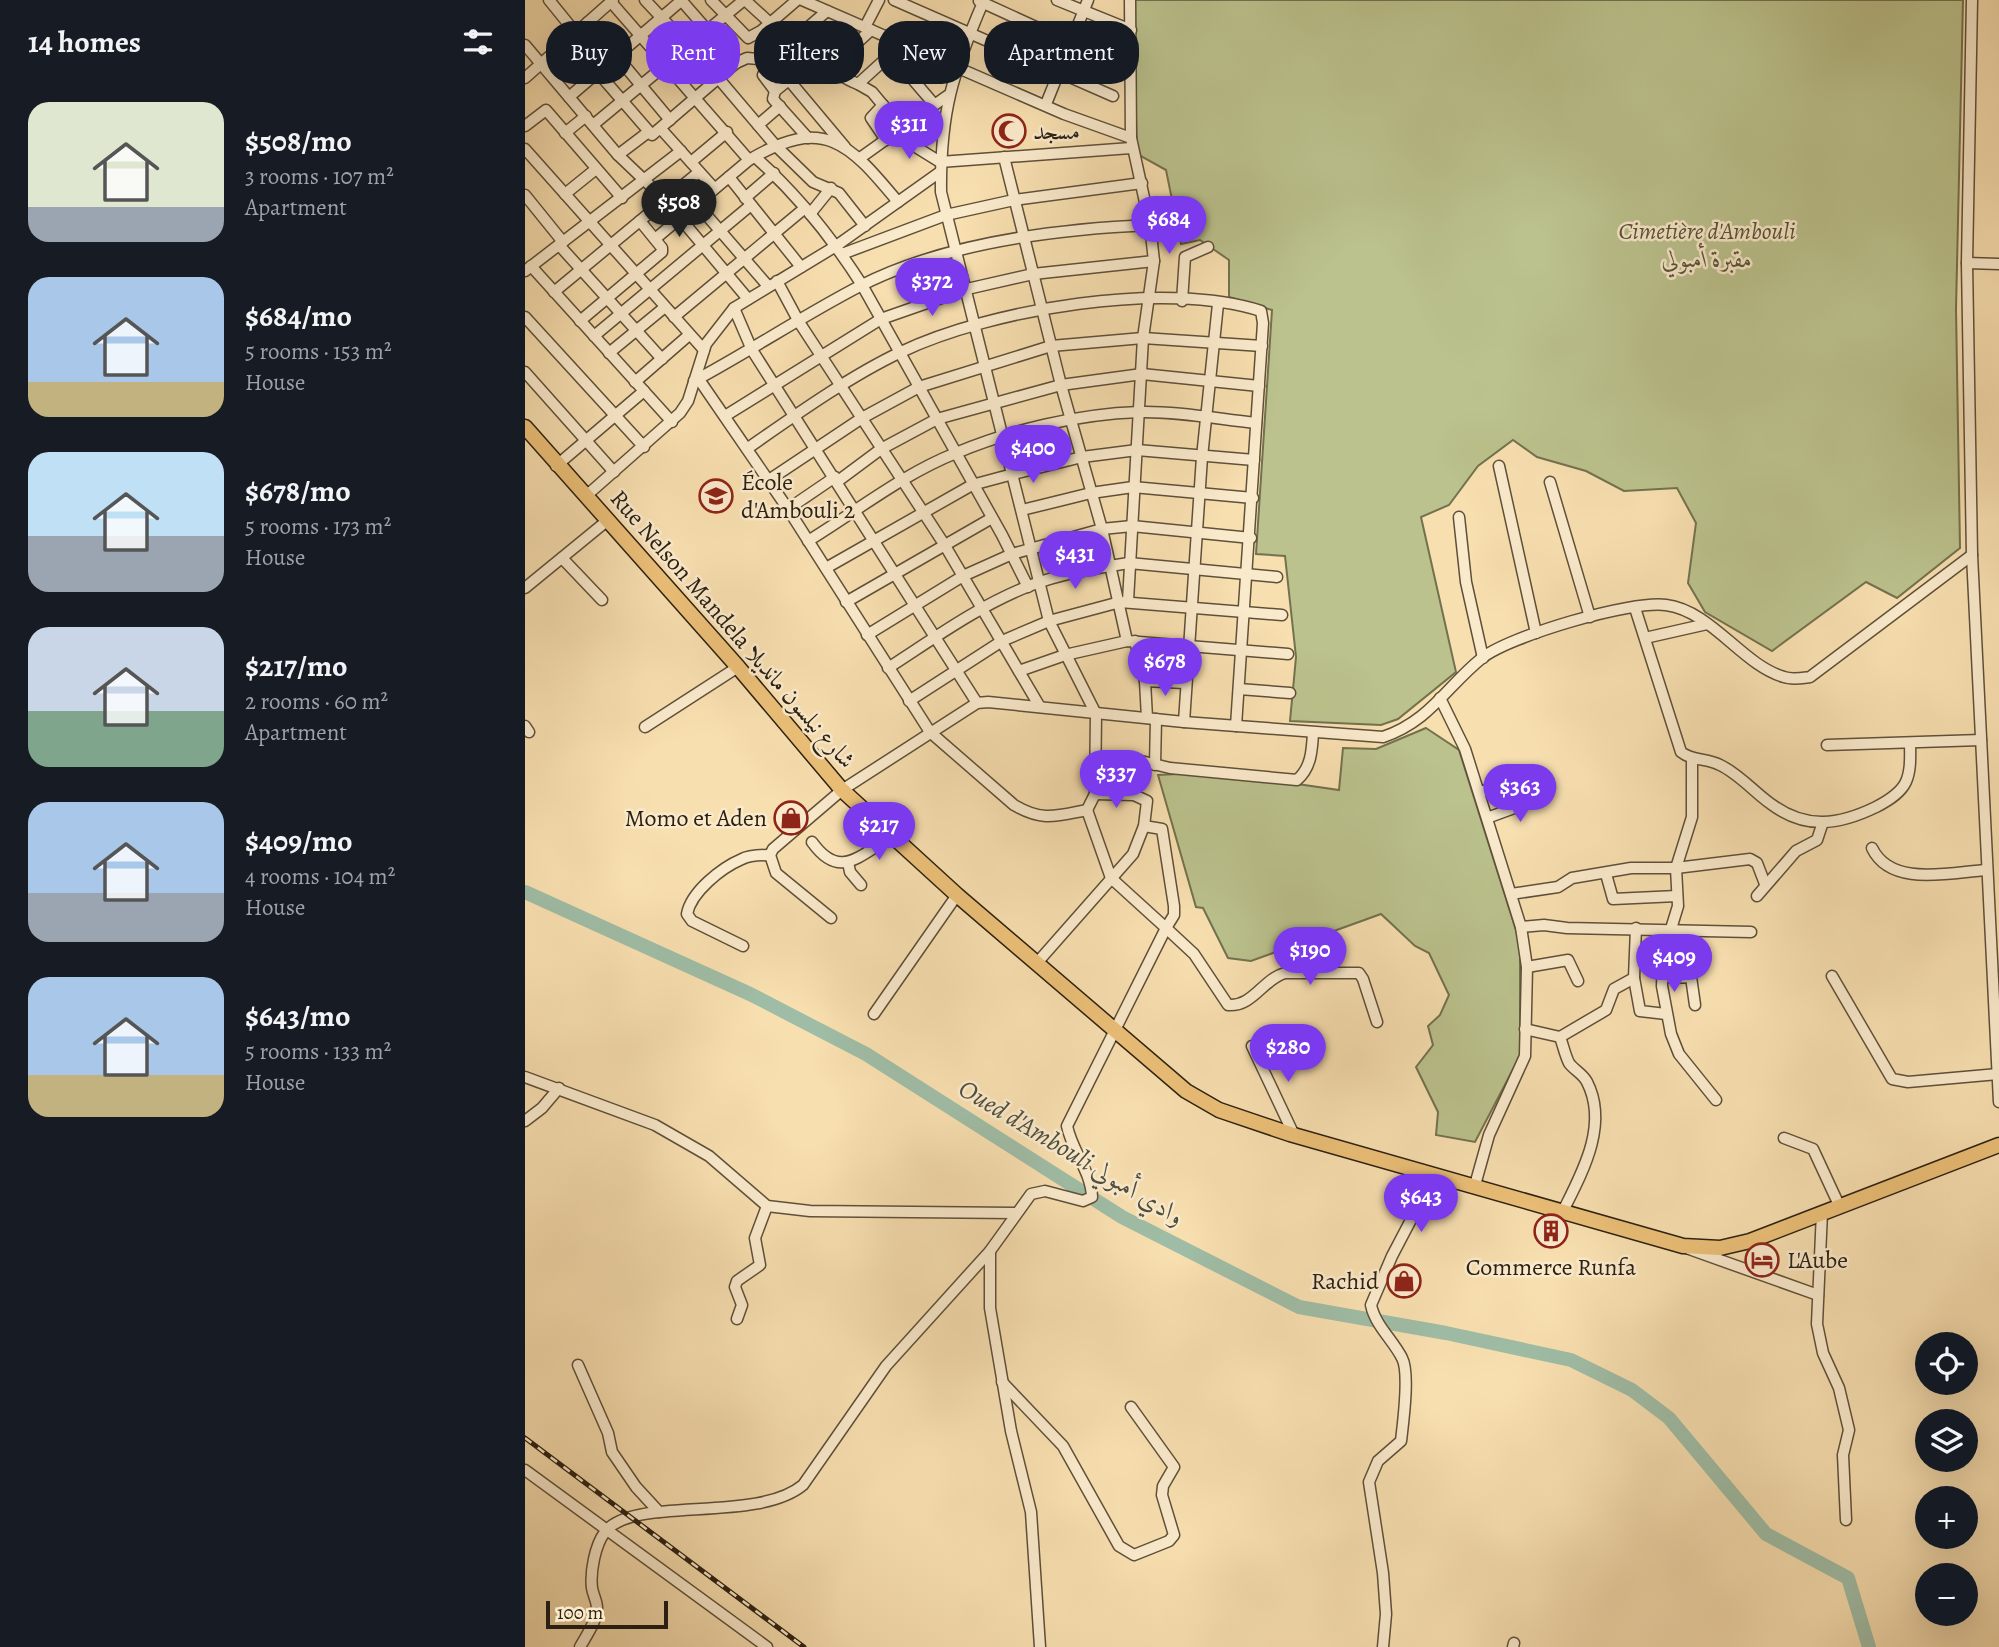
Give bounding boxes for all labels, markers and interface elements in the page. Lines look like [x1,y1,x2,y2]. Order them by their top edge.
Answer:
chip: Buy [546,21,632,84]
chip: Rent [646,21,740,84]
chip: Filters [754,21,864,84]
chip: New [878,21,970,84]
chip: Apartment [984,21,1139,84]
text: 14 homes [28,22,141,62]
icon: filters [459,23,497,61]
pin: $311 [868,102,950,161]
text: $311 [890,108,928,139]
mosque icon: مسجد [990,112,1028,150]
place label: مسجد [1033,115,1080,147]
text: $508/mo [245,121,352,161]
icon: home [84,130,168,214]
text: 3 rooms · 107 m² [245,161,394,192]
pin: $508 [638,180,720,239]
text: $508 [657,186,701,217]
text: Apartment [245,192,347,223]
pin: $684 [1128,196,1210,256]
text: $684 [1147,203,1191,234]
park label: Cimetière d'Ambouli مقبرة أمبولي [1618,215,1796,278]
pin: $372 [891,258,973,318]
text: $372 [911,265,953,296]
text: $684/mo [245,296,352,336]
icon: home [84,305,168,389]
text: 5 rooms · 153 m² [245,336,392,367]
text: House [245,367,305,398]
pin: $400 [992,426,1074,485]
text: $400 [1011,432,1055,463]
place label: École d'Ambouli 2 [741,466,855,526]
text: $678/mo [245,471,351,511]
school or university icon: École d'Ambouli 2 [697,477,735,515]
icon: home [84,480,168,564]
street label: Rue Nelson Mandela شارع نيلسون مانديلا [600,483,863,778]
text: 5 rooms · 173 m² [245,511,391,542]
pin: $431 [1034,532,1116,591]
text: $431 [1055,538,1095,569]
text: House [245,542,305,573]
pin: $678 [1124,638,1206,698]
text: $678 [1144,645,1186,676]
text: $217/mo [245,646,348,686]
icon: home [84,655,168,739]
text: 2 rooms · 60 m² [245,686,388,717]
text: Apartment [245,717,347,748]
pin: $337 [1075,750,1157,810]
text: $337 [1096,757,1136,788]
pin: $363 [1479,764,1561,824]
text: $363 [1499,771,1541,802]
shop icon: Momo et Aden [772,799,810,837]
place label: Momo et Aden [625,802,767,834]
pin: $217 [838,802,920,862]
text: $217 [859,809,899,840]
text: $409/mo [245,821,353,861]
icon: home [84,830,168,914]
text: 4 rooms · 104 m² [245,861,395,892]
text: House [245,892,305,923]
pin: $190 [1269,928,1351,987]
text: $190 [1289,934,1331,965]
pin: $409 [1633,934,1715,994]
text: $409 [1652,941,1696,972]
text: $643/mo [245,996,350,1036]
icon: home [84,1005,168,1089]
pin: $280 [1247,1024,1329,1084]
text: $280 [1266,1031,1310,1062]
text: 5 rooms · 133 m² [245,1036,391,1067]
text: House [245,1067,305,1098]
water label: Oued d'Ambouli وادي أمبولي [950,1071,1191,1237]
pin: $643 [1380,1174,1462,1234]
text: $643 [1400,1181,1442,1212]
building icon: Commerce Runfa [1532,1212,1570,1250]
hotel icon: L'Aube [1743,1241,1781,1279]
place label: L'Aube [1787,1244,1848,1276]
place label: Commerce Runfa [1466,1251,1637,1283]
shop icon: Rachid [1385,1262,1423,1300]
place label: Rachid [1311,1265,1379,1297]
map controls [1915,1332,1978,1626]
button: locate [1915,1332,1978,1395]
button: layers [1915,1409,1978,1472]
button: + [1915,1486,1978,1549]
button: − [1915,1563,1978,1626]
scale bar [546,1598,669,1630]
text: 100 m [557,1600,603,1626]

